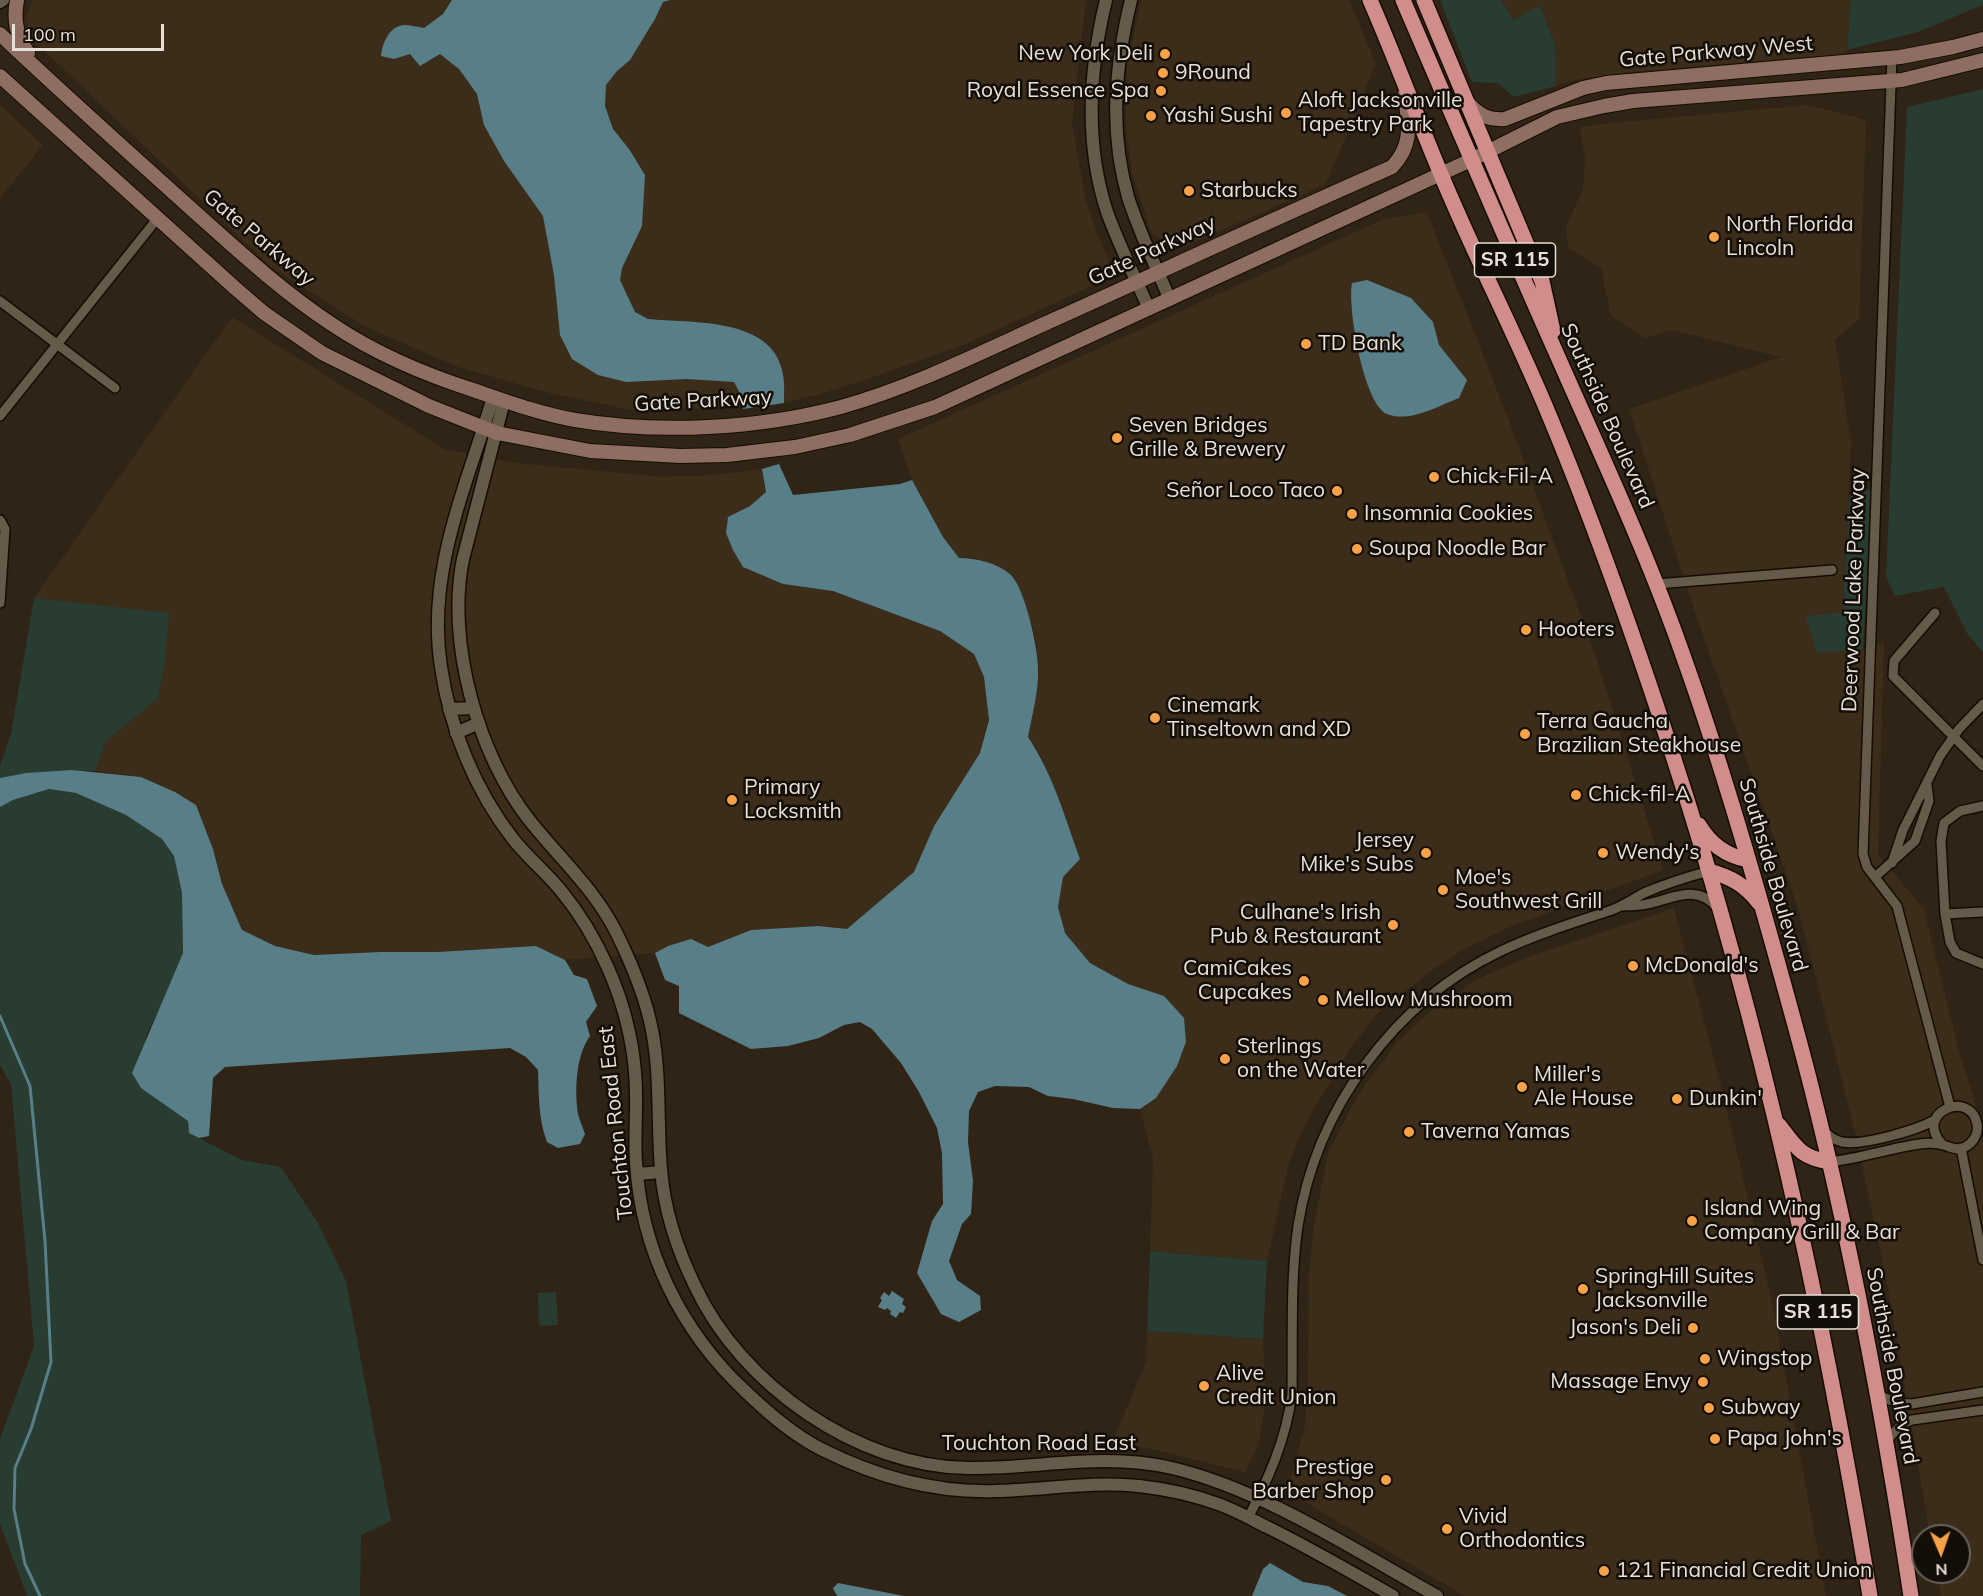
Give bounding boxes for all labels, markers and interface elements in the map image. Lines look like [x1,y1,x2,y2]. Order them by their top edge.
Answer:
scale bar [15,12,166,50]
text: 100 m [23,23,76,46]
street label: Gate Parkway West [1618,31,1814,73]
place label: New York Deli [1018,41,1153,67]
marker: New York Deli [1158,47,1172,61]
place label: 9Round [1175,60,1251,86]
marker: 9Round [1156,66,1170,80]
place label: Royal Essence Spa [967,78,1149,104]
marker: Royal Essence Spa [1154,84,1168,98]
place label: Aloft Jacksonville Tapestry Park [1298,88,1462,138]
place label: Yashi Sushi [1163,103,1273,129]
marker: Aloft Jacksonville Tapestry Park [1279,106,1293,120]
marker: Yashi Sushi [1144,109,1158,123]
place label: Starbucks [1201,178,1298,204]
street label: Gate Parkway [198,184,320,292]
marker: Starbucks [1182,184,1196,198]
street label: Gate Parkway [1084,210,1220,292]
place label: North Florida Lincoln [1726,212,1854,262]
marker: North Florida Lincoln [1707,230,1721,244]
road number: SR 115 [1474,243,1556,277]
street label: Southside Boulevard [1555,319,1659,513]
place label: TD Bank [1318,331,1402,357]
marker: TD Bank [1299,337,1313,351]
street label: Gate Parkway [634,385,772,417]
place label: Seven Bridges Grille & Brewery [1129,413,1285,463]
marker: Seven Bridges Grille & Brewery [1110,431,1124,445]
place label: Chick-Fil-A [1446,464,1553,490]
street label: Deerwood Lake Parkway [1837,468,1871,712]
marker: Chick-Fil-A [1427,470,1441,484]
place label: Señor Loco Taco [1166,478,1325,504]
marker: Señor Loco Taco [1330,484,1344,498]
place label: Insomnia Cookies [1364,501,1533,527]
marker: Insomnia Cookies [1345,507,1359,521]
place label: Soupa Noodle Bar [1369,536,1546,562]
marker: Soupa Noodle Bar [1350,542,1364,556]
place label: Hooters [1538,617,1615,643]
marker: Hooters [1519,623,1533,637]
place label: Cinemark Tinseltown and XD [1167,693,1351,743]
place label: Terra Gaucha Brazilian Steakhouse [1537,709,1741,759]
marker: Cinemark Tinseltown and XD [1148,711,1162,725]
marker: Terra Gaucha Brazilian Steakhouse [1518,727,1532,741]
place label: Primary Locksmith [744,775,842,825]
street label: Southside Boulevard [1733,775,1813,975]
place label: Chick-fil-A [1588,782,1690,808]
marker: Chick-fil-A [1569,788,1583,802]
marker: Primary Locksmith [725,793,739,807]
place label: Jersey Mike's Subs [1300,828,1414,878]
place label: Wendy's [1615,840,1700,866]
marker: Jersey Mike's Subs [1419,846,1433,860]
marker: Wendy's [1596,846,1610,860]
place label: Moe's Southwest Grill [1455,865,1602,915]
marker: Moe's Southwest Grill [1436,883,1450,897]
place label: Culhane's Irish Pub & Restaurant [1210,900,1381,950]
marker: Culhane's Irish Pub & Restaurant [1386,918,1400,932]
place label: McDonald's [1645,953,1759,979]
place label: CamiCakes Cupcakes [1183,956,1292,1006]
marker: McDonald's [1626,959,1640,973]
marker: CamiCakes Cupcakes [1297,974,1311,988]
place label: Mellow Mushroom [1335,987,1513,1013]
marker: Mellow Mushroom [1316,993,1330,1007]
street label: Touchton Road East [593,1025,639,1221]
place label: Sterlings on the Water [1237,1034,1364,1084]
marker: Sterlings on the Water [1218,1052,1232,1066]
place label: Miller's Ale House [1534,1062,1633,1112]
marker: Miller's Ale House [1515,1080,1529,1094]
place label: Dunkin' [1689,1086,1762,1112]
marker: Dunkin' [1670,1092,1684,1106]
place label: Taverna Yamas [1421,1119,1570,1145]
marker: Taverna Yamas [1402,1125,1416,1139]
place label: Island Wing Company Grill & Bar [1704,1196,1900,1246]
marker: Island Wing Company Grill & Bar [1685,1214,1699,1228]
place label: SpringHill Suites Jacksonville [1595,1264,1754,1314]
street label: Southside Boulevard [1861,1265,1923,1467]
marker: SpringHill Suites Jacksonville [1576,1282,1590,1296]
road number: SR 115 [1778,1295,1858,1329]
place label: Jason's Deli [1569,1315,1681,1341]
marker: Jason's Deli [1686,1321,1700,1335]
place label: Wingstop [1717,1346,1812,1372]
marker: Wingstop [1698,1352,1712,1366]
place label: Alive Credit Union [1216,1361,1337,1411]
place label: Massage Envy [1550,1369,1691,1395]
marker: Massage Envy [1696,1375,1710,1389]
marker: Alive Credit Union [1197,1379,1211,1393]
place label: Subway [1721,1395,1800,1421]
marker: Subway [1702,1401,1716,1415]
place label: Papa John's [1727,1426,1842,1452]
street label: Touchton Road East [942,1431,1136,1457]
marker: Papa John's [1708,1432,1722,1446]
place label: Prestige Barber Shop [1252,1455,1374,1505]
marker: Prestige Barber Shop [1379,1473,1393,1487]
place label: Vivid Orthodontics [1459,1504,1585,1554]
marker: Vivid Orthodontics [1440,1522,1454,1536]
north arrow [1911,1524,1971,1584]
place label: 121 Financial Credit Union [1616,1558,1872,1584]
text: N [1935,1560,1948,1580]
marker: 121 Financial Credit Union [1597,1564,1611,1578]

